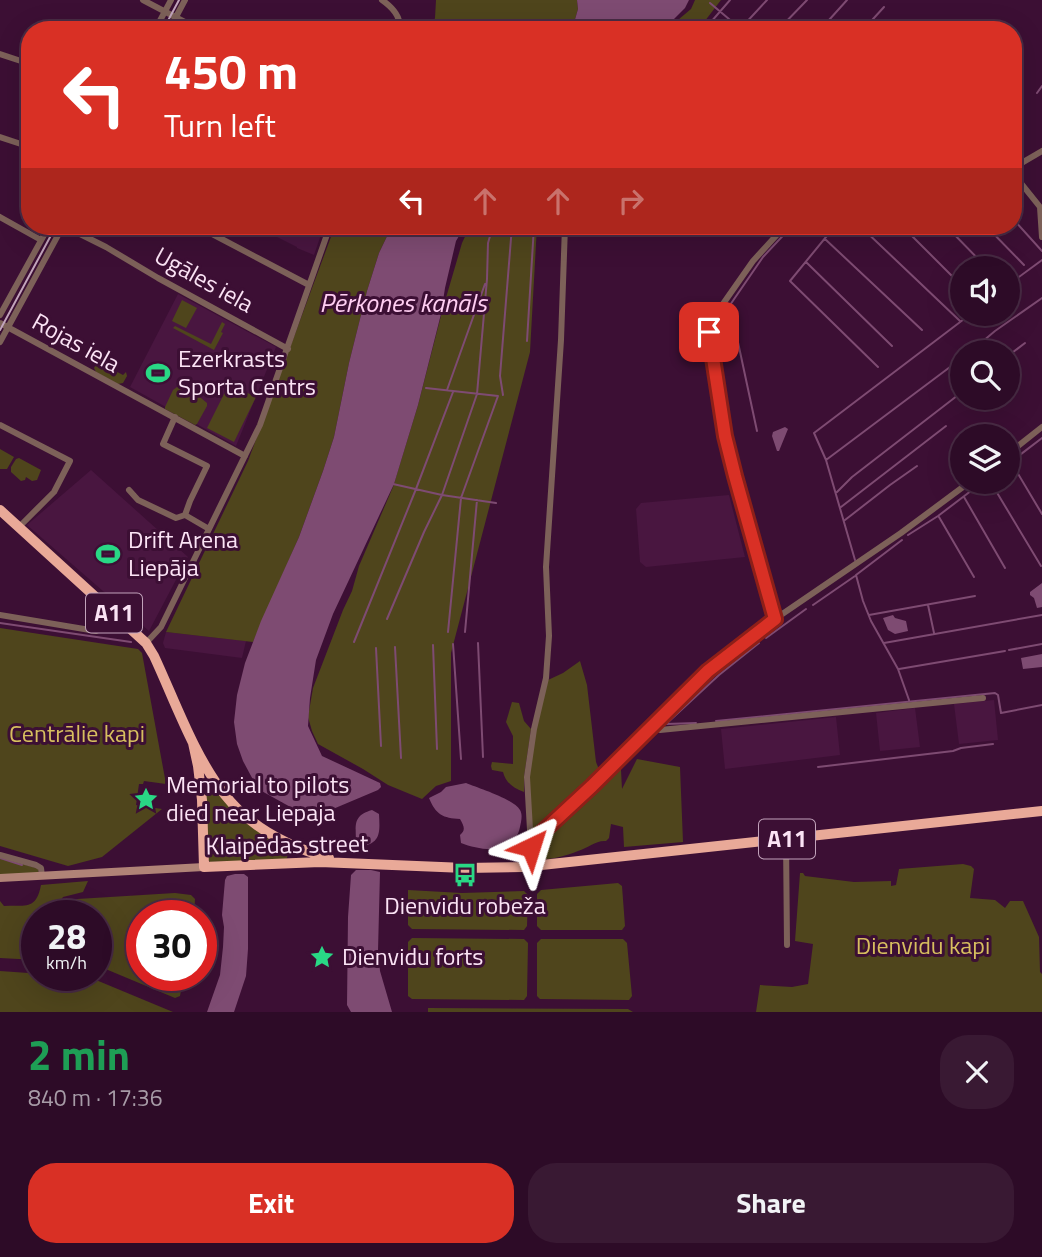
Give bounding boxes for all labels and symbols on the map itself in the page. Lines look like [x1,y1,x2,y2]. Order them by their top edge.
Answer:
street label: Ugāles iela [148,237,261,321]
water label: Pērkones kanāls [319,283,488,322]
pin [679,302,739,362]
street label: Rojas iela [26,303,127,381]
place label: Ezerkrasts Sporta Centrs [178,340,316,404]
sports icon: Ezerkrasts Sporta Centrs [144,359,172,387]
place label: Drift Arena Liepāja [128,521,238,585]
sports icon: Drift Arena Liepāja [94,540,122,568]
road number: A11 [86,594,142,632]
park label: Centrālie kapi [9,715,145,751]
place label: Memorial to pilots died near Liepaja [166,766,349,830]
place icon: Memorial to pilots died near Liepaja [132,785,160,813]
position arrow [494,810,568,884]
road number: A11 [759,820,815,859]
street label: Klaipēdas street [205,825,369,863]
bus stop icon: Dienvidu robeža [451,861,479,889]
place label: Dienvidu robeža [384,887,546,923]
speed limit sign: 30 [126,900,217,991]
park label: Dienvidu kapi [856,927,990,963]
place label: Dienvidu forts [342,938,483,974]
place icon: Dienvidu forts [308,943,336,971]

